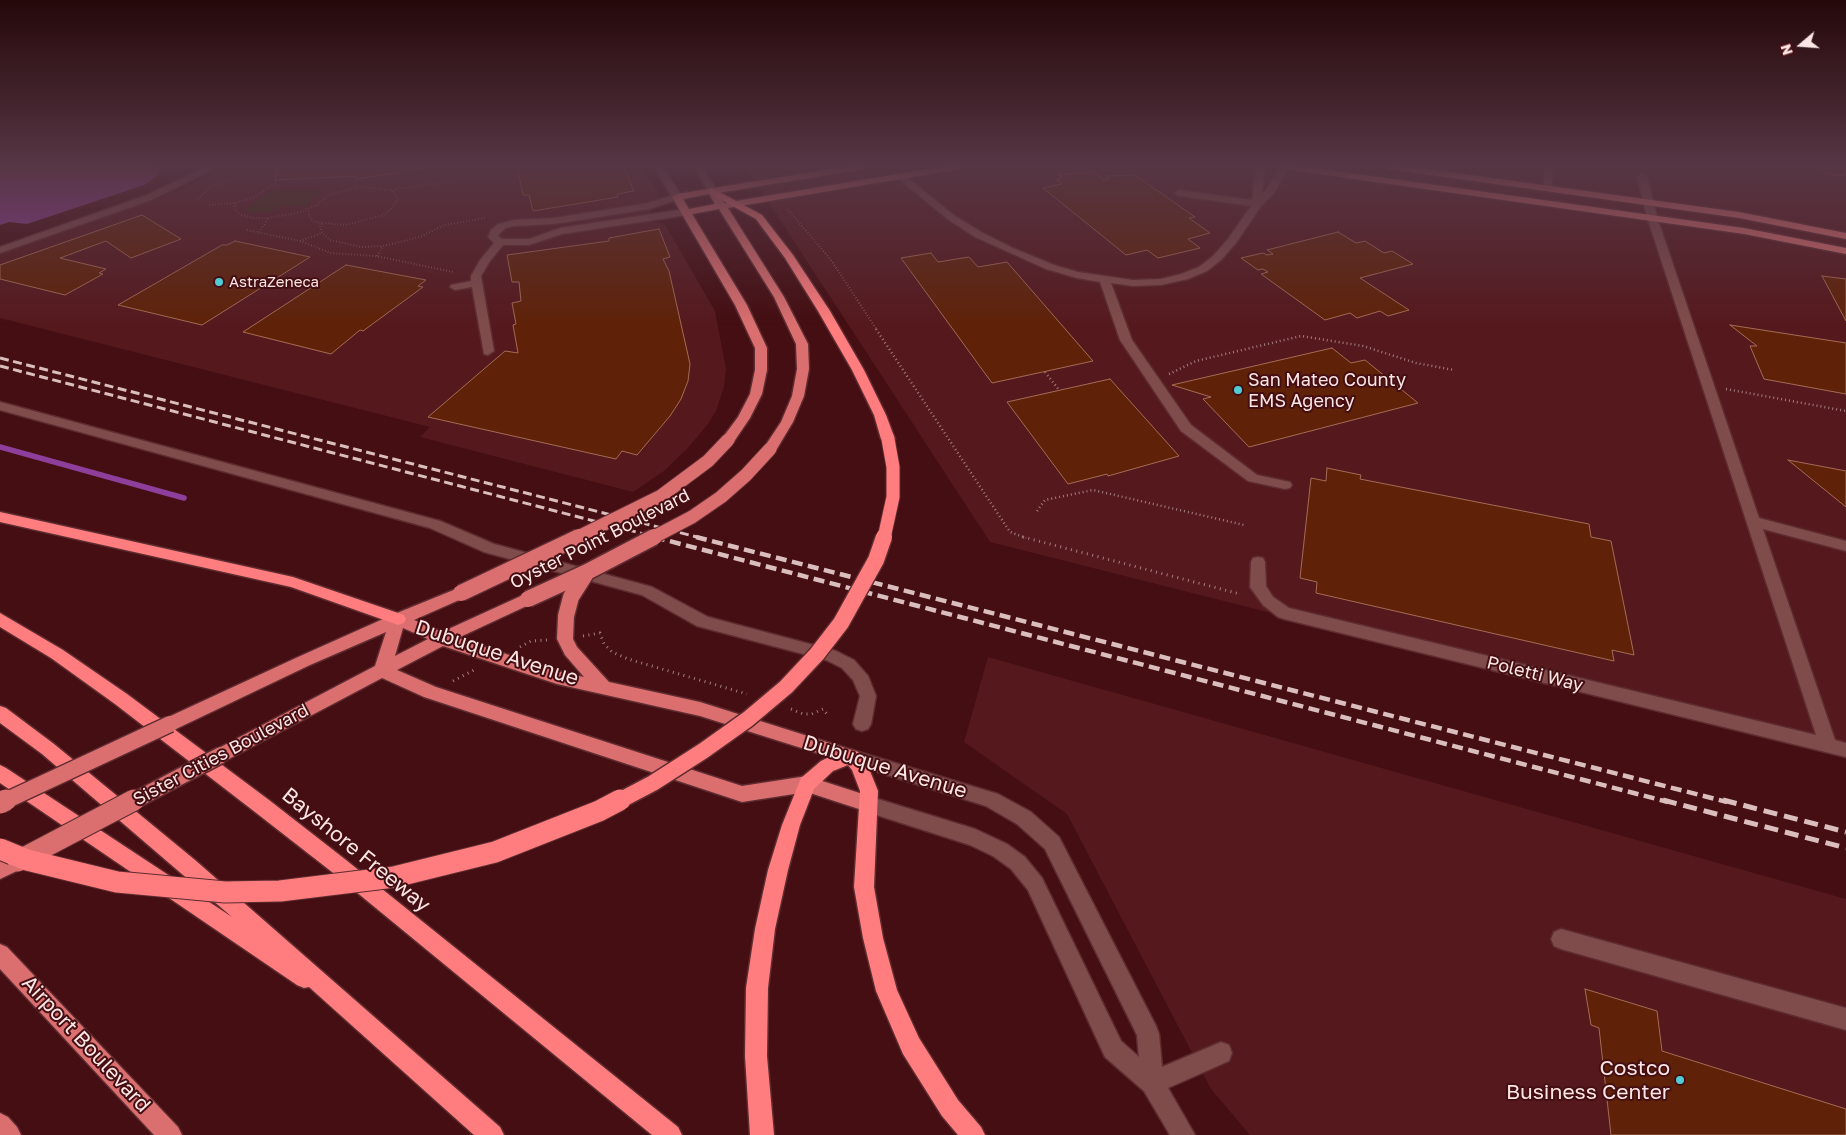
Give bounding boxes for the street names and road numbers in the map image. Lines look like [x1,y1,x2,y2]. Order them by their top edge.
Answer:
street label: Oyster Point Boulevard [506,484,694,594]
street label: Dubuque Avenue [412,615,582,691]
street label: Poletti Way [1485,652,1585,696]
street label: Sister Cities Boulevard [130,700,312,810]
street label: Dubuque Avenue [800,730,970,804]
street label: Bayshore Freeway [277,782,435,918]
street label: Airport Boulevard [16,971,156,1117]

